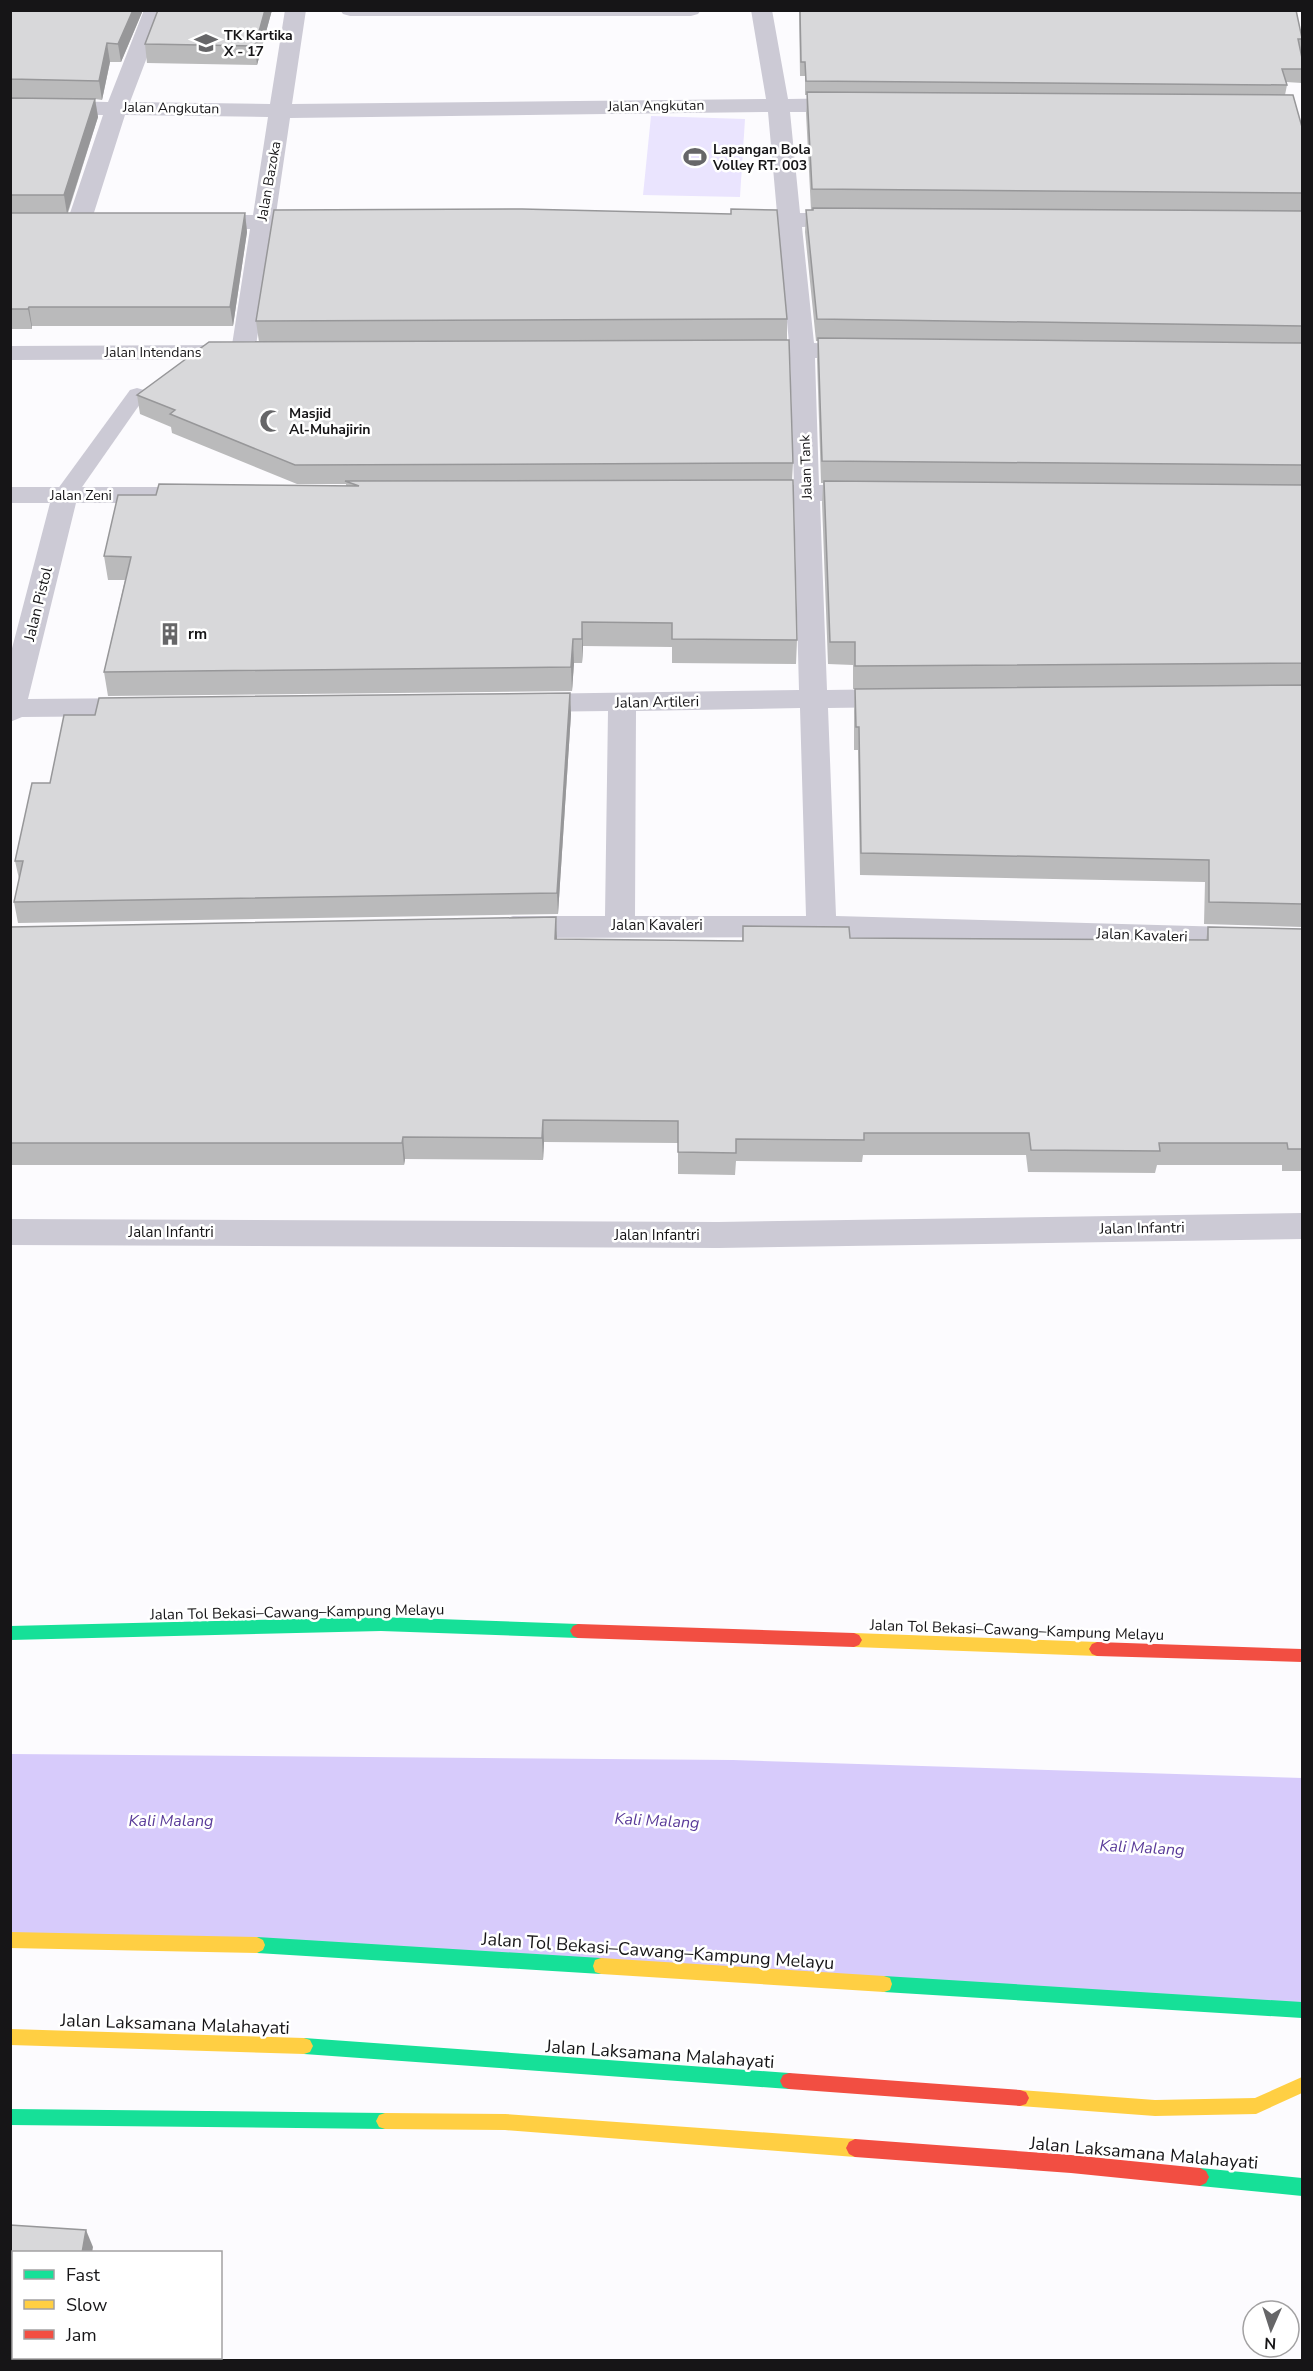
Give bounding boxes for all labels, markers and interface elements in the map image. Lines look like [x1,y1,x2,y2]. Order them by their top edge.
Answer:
place label: TK Kartika X - 17 [223,26,293,61]
school or university icon: TK Kartika X - 17 [193,30,219,56]
street label: Jalan Angkutan [607,96,704,116]
street label: Jalan Angkutan [122,98,219,118]
street label: Jalan Bazoka [252,140,285,223]
place label: Lapangan Bola Volley RT. 003 [712,140,811,175]
sports icon: Lapangan Bola Volley RT. 003 [682,144,708,170]
street label: Jalan Intendans [103,343,202,362]
place label: Masjid Al-Muhajirin [289,404,370,439]
mosque icon: Masjid Al-Muhajirin [258,408,284,434]
street label: Jalan Tank [795,433,817,501]
street label: Jalan Zeni [49,486,112,505]
street label: Jalan Pistol [19,564,57,644]
building icon: rm [157,621,183,647]
place label: rm [188,624,207,644]
street label: Jalan Artileri [614,691,699,713]
street label: Jalan Kavaleri [610,915,703,935]
street label: Jalan Kavaleri [1095,923,1188,947]
street label: Jalan Infantri [1098,1217,1185,1239]
street label: Jalan Infantri [127,1222,214,1242]
street label: Jalan Infantri [613,1225,700,1245]
street label: Jalan Tol Bekasi–Cawang–Kampung Melayu [149,1599,444,1625]
street label: Jalan Tol Bekasi–Cawang–Kampung Melayu [868,1615,1165,1645]
water label: Kali Malang [614,1808,700,1834]
water label: Kali Malang [129,1810,213,1832]
water label: Kali Malang [1099,1835,1185,1861]
street label: Jalan Tol Bekasi–Cawang–Kampung Melayu [480,1927,835,1975]
street label: Jalan Laksamana Malahayati [59,2008,290,2040]
street label: Jalan Laksamana Malahayati [544,2034,775,2074]
street label: Jalan Laksamana Malahayati [1028,2131,1259,2175]
legend [12,2251,222,2359]
text: Fast [66,2263,101,2287]
text: Slow [66,2293,107,2317]
north arrow [1241,2299,1301,2359]
text: Jam [65,2323,97,2347]
text: N [1264,2332,1277,2354]

